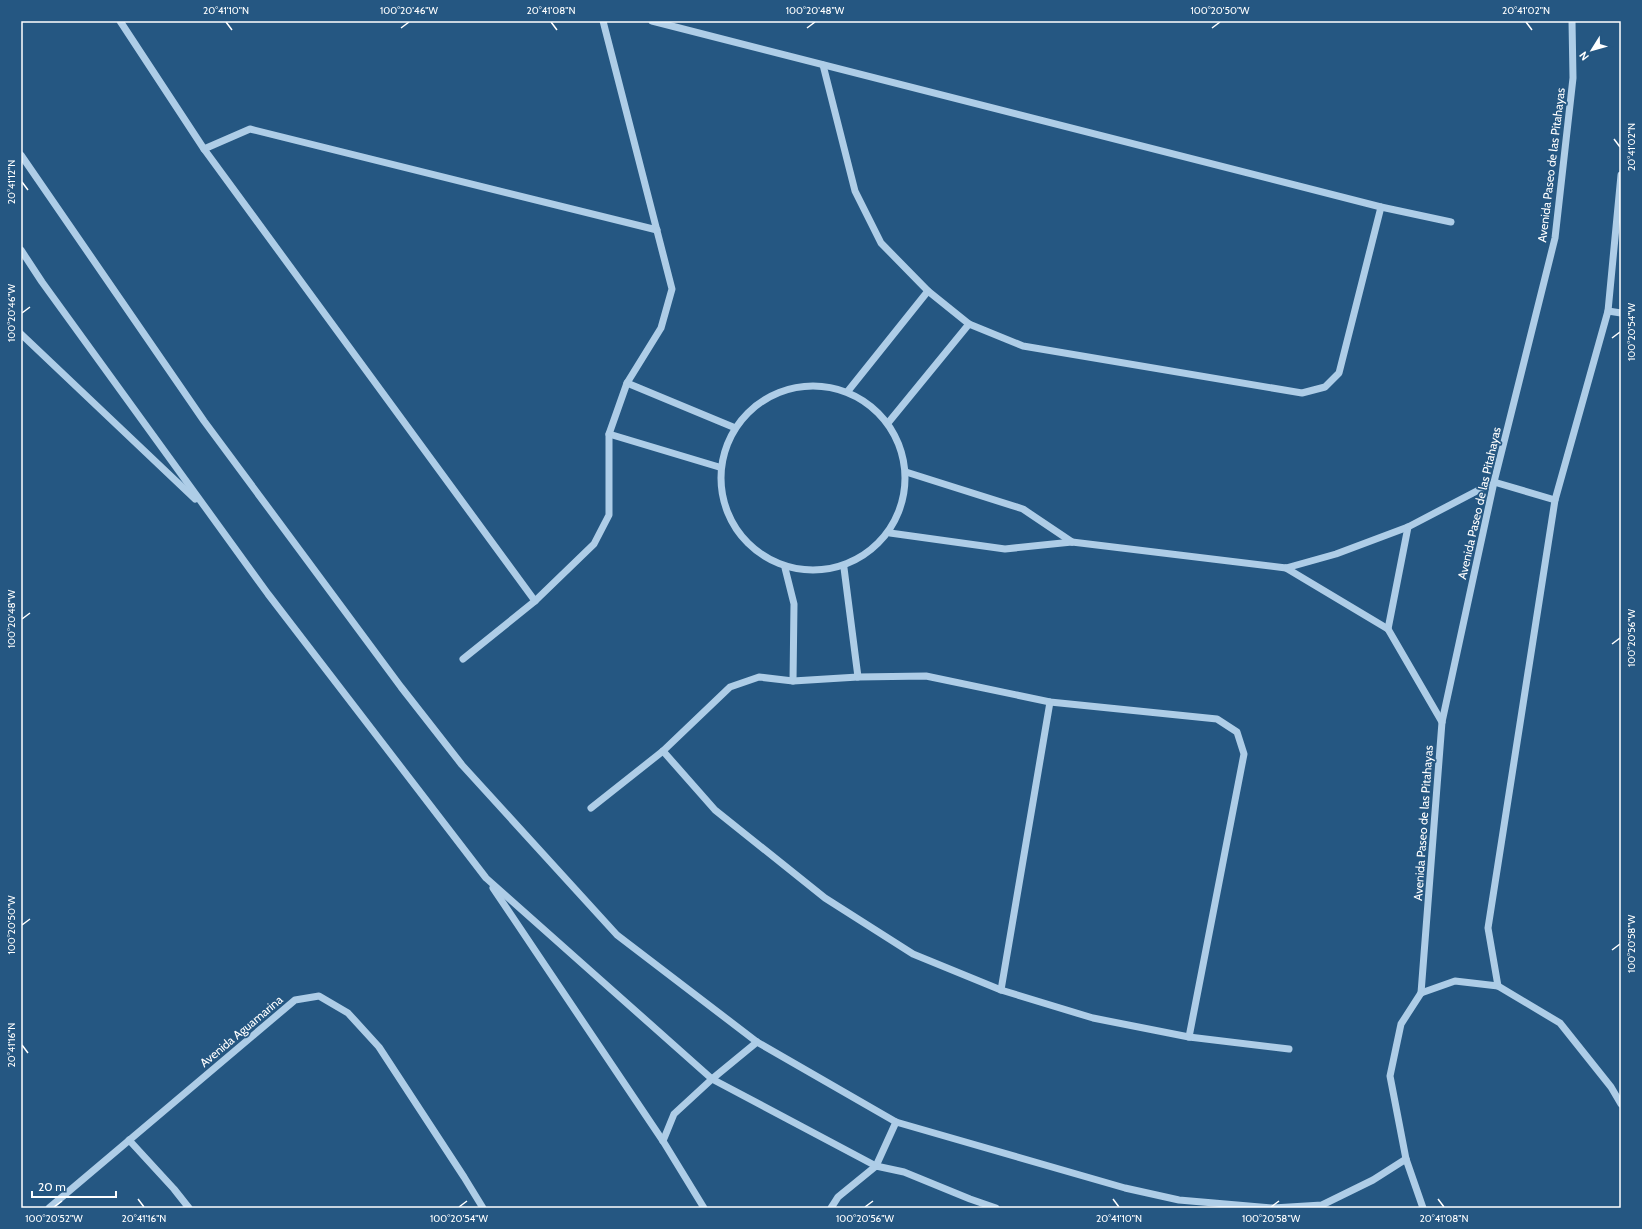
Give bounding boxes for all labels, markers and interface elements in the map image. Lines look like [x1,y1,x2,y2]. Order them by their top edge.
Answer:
text: 20°41'10"N [203,4,249,17]
text: 100°20'46"W [380,4,439,17]
text: 20°41'08"N [527,4,575,17]
text: 100°20'48"W [786,4,845,17]
text: 100°20'50"W [1190,4,1250,17]
text: 20°41'02"N [1502,4,1550,17]
north arrow [1572,30,1612,70]
text: N [1576,49,1592,63]
street label: Avenida Paseo de las Pitahayas [1534,87,1568,243]
text: 20°41'02"N [1625,123,1638,171]
text: 20°41'12"N [5,160,18,204]
text: 100°20'46"W [5,283,18,342]
text: 100°20'54"W [1625,303,1638,361]
street label: Avenida Paseo de las Pitahayas [1454,425,1504,581]
text: 100°20'48"W [5,589,18,648]
text: 100°20'56"W [1625,609,1638,667]
street label: Avenida Paseo de las Pitahayas [1410,745,1436,901]
text: 100°20'50"W [5,895,18,955]
text: 100°20'58"W [1625,914,1638,973]
street label: Avenida Aguamarina [196,992,286,1070]
text: 20°41'16"N [5,1023,18,1067]
scale bar [32,1173,116,1199]
text: 20 m [38,1179,66,1194]
text: 100°20'52"W [25,1212,83,1225]
text: 20°41'16"N [122,1212,166,1225]
text: 100°20'54"W [430,1212,488,1225]
text: 100°20'56"W [836,1212,894,1225]
text: 20°41'10"N [1096,1212,1142,1225]
text: 100°20'58"W [1242,1212,1301,1225]
text: 20°41'08"N [1420,1212,1468,1225]

